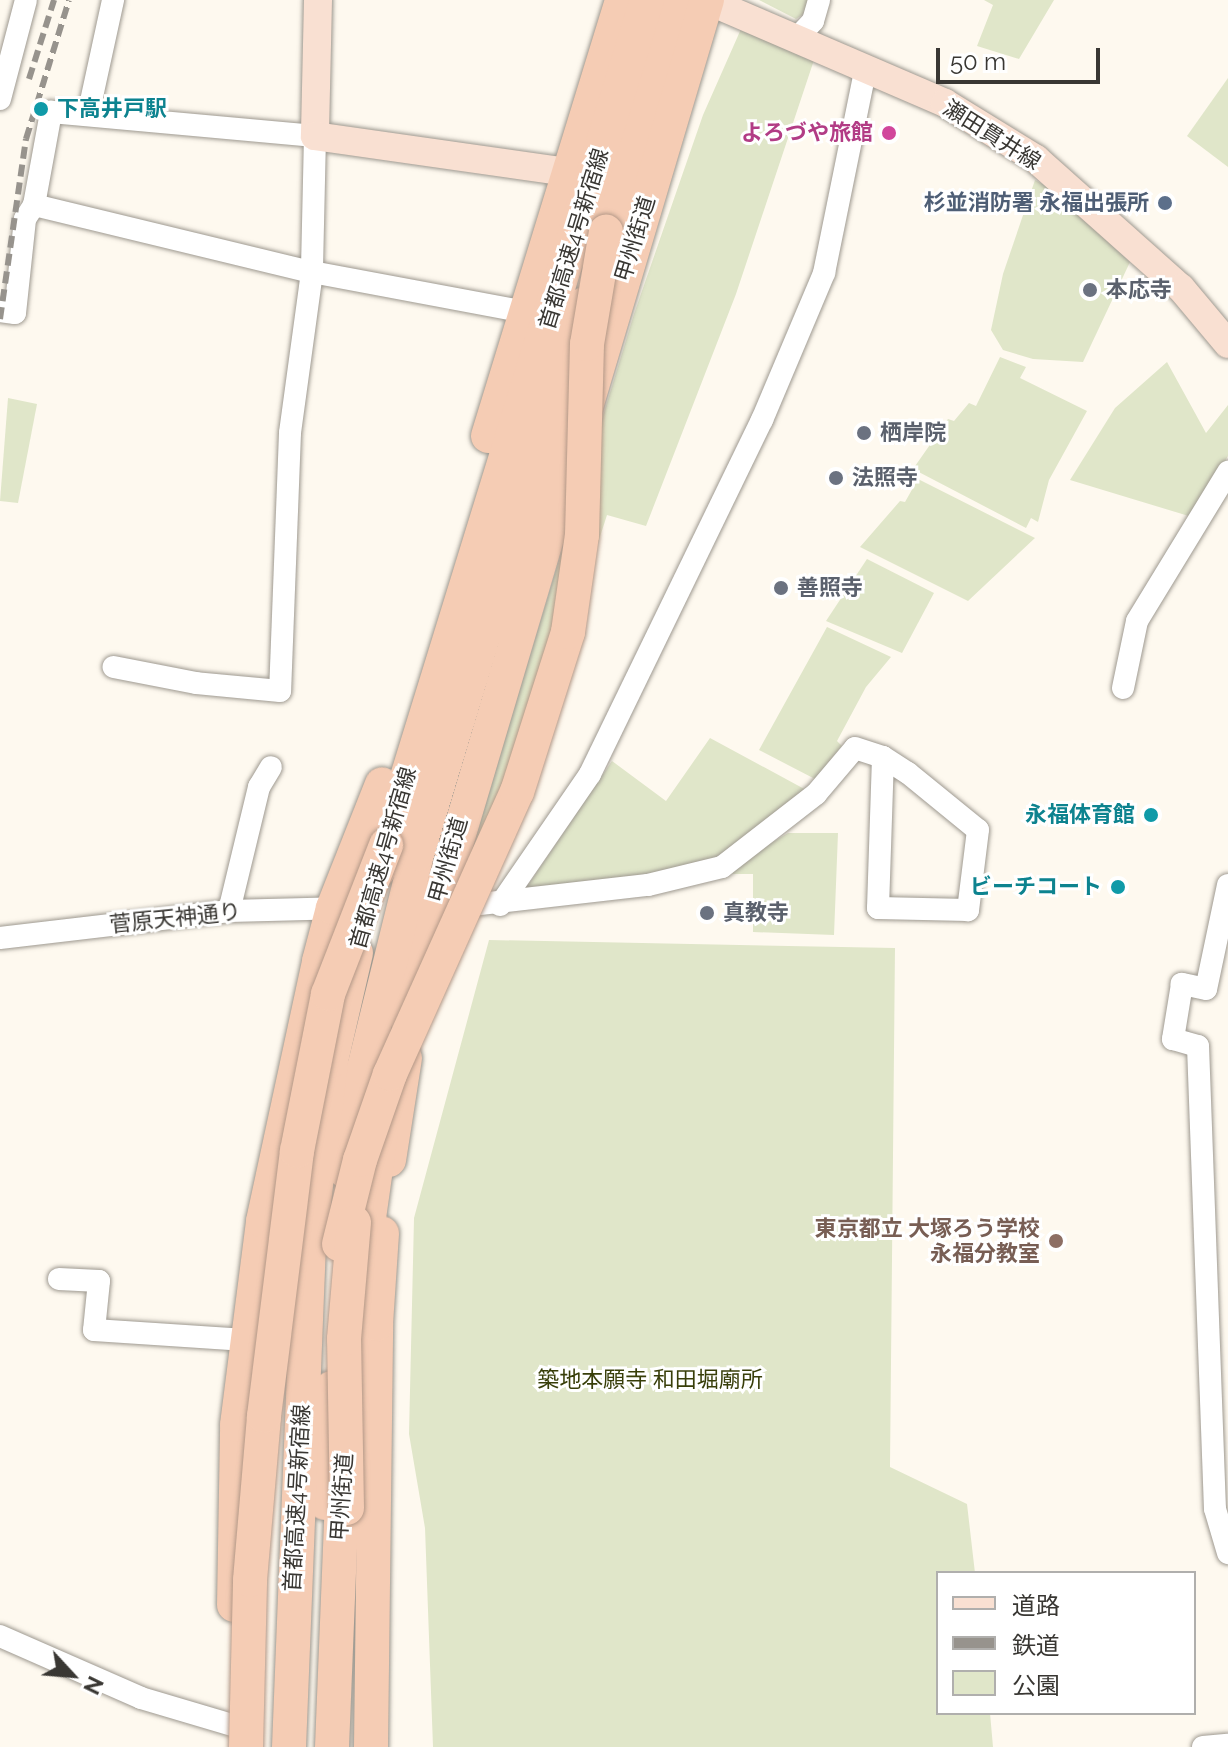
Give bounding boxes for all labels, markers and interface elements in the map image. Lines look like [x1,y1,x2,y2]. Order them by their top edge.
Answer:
scale bar [940,32,1104,82]
text: 50 m [950,47,1006,76]
street label: 瀬田貫井線 [938,95,1046,175]
place label: 下高井戸駅 [57,96,167,122]
marker: 下高井戸駅 [32,100,50,118]
place label: よろづや旅館 [741,120,873,146]
marker: よろづや旅館 [880,124,898,142]
street label: 首都高速4号新宿線 [534,145,614,333]
place label: 杉並消防署 永福出張所 [924,190,1149,216]
street label: 甲州街道 [610,193,660,285]
marker: 杉並消防署 永福出張所 [1156,194,1174,212]
place label: 本応寺 [1106,277,1172,303]
marker: 本応寺 [1081,281,1099,299]
place label: 栖岸院 [880,420,946,446]
marker: 栖岸院 [855,424,873,442]
place label: 法照寺 [852,465,918,491]
marker: 法照寺 [827,469,845,487]
place label: 善照寺 [797,575,863,601]
marker: 善照寺 [772,579,790,597]
street label: 首都高速4号新宿線 [344,764,422,952]
place label: 永福体育館 [1025,802,1135,828]
marker: 永福体育館 [1142,806,1160,824]
street label: 甲州街道 [423,814,473,906]
place label: ビーチコート [970,874,1102,900]
marker: ビーチコート [1109,878,1127,896]
street label: 菅原天神通り [108,898,242,938]
place label: 真教寺 [723,900,789,926]
marker: 真教寺 [698,904,716,922]
place label: 東京都立 大塚ろう学校 永福分教室 [815,1215,1040,1266]
marker: 東京都立 大塚ろう学校 永福分教室 [1047,1232,1065,1250]
park label: 築地本願寺 和田堀廟所 [537,1367,763,1393]
street label: 首都高速4号新宿線 [279,1403,315,1593]
street label: 甲州街道 [326,1452,358,1542]
legend [936,1571,1196,1715]
text: 道路 [1012,1591,1060,1620]
text: 鉄道 [1012,1631,1060,1660]
north arrow [32,1635,112,1715]
text: 公園 [1012,1671,1060,1700]
text: N [78,1672,109,1699]

